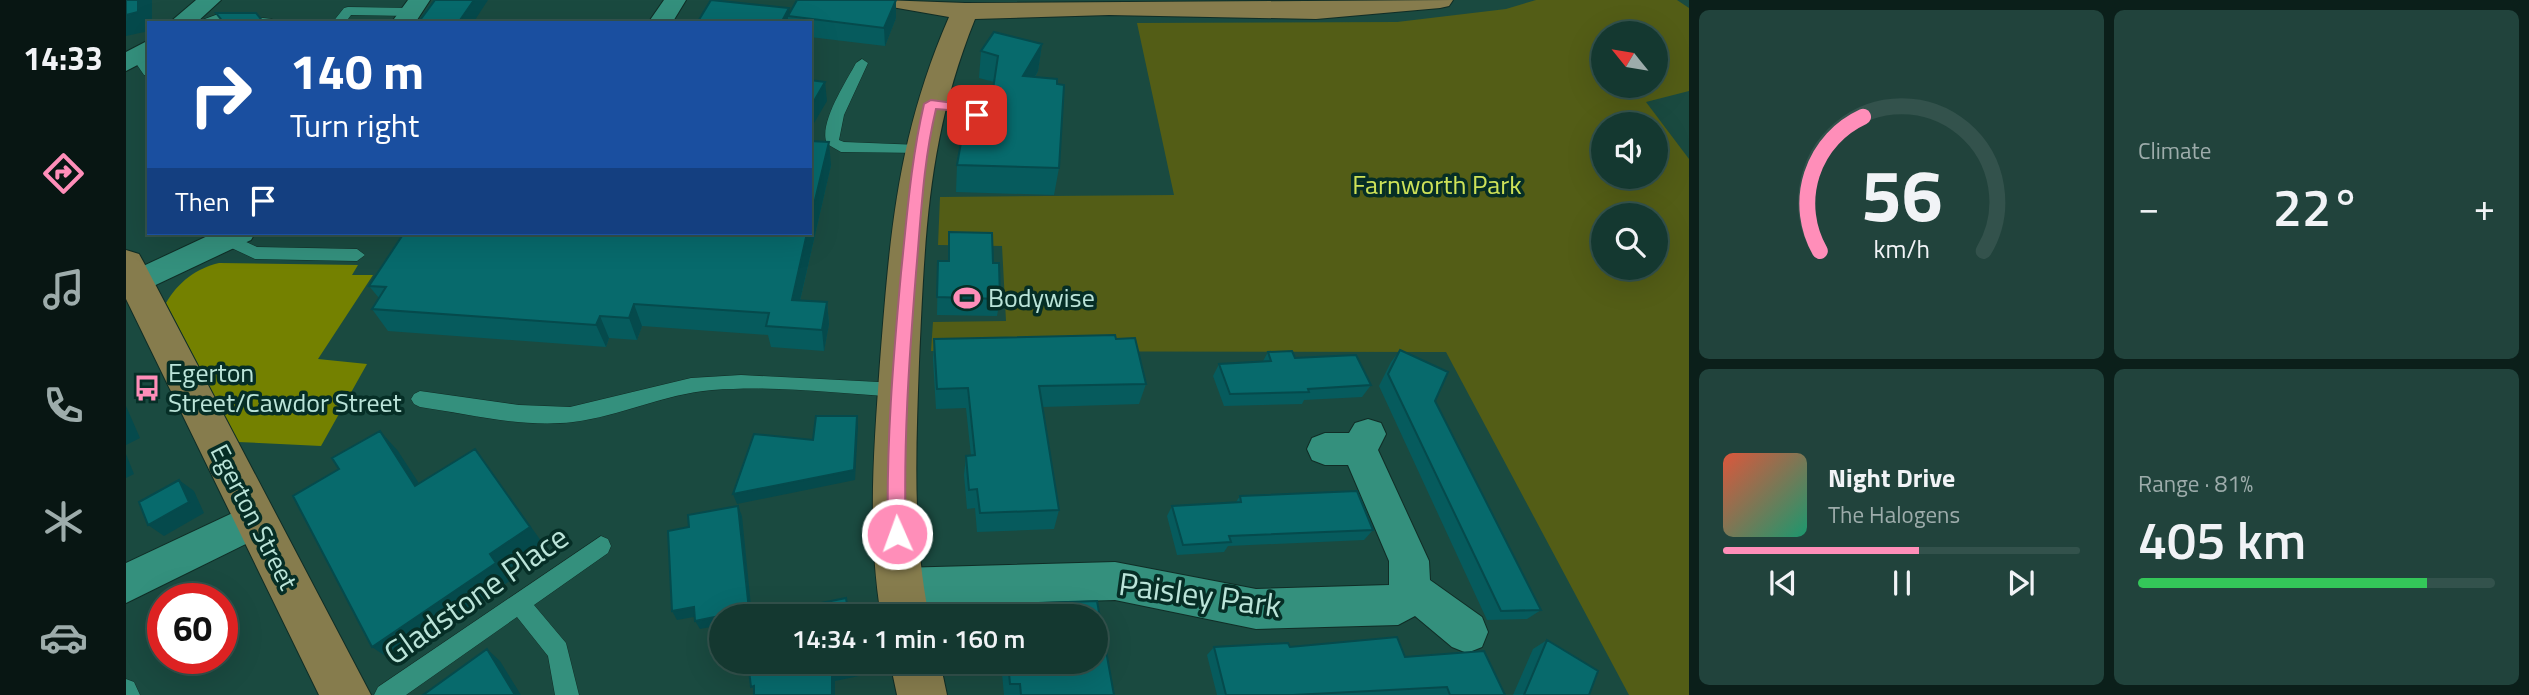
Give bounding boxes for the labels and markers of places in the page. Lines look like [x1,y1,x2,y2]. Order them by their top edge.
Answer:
pin [947,85,1007,145]
place label: Bodywise [988,278,1095,317]
sports icon: Bodywise [952,283,982,313]
place label: Egerton Street/Cawdor Street [168,353,402,422]
bus stop icon: Egerton Street/Cawdor Street [132,373,162,403]

